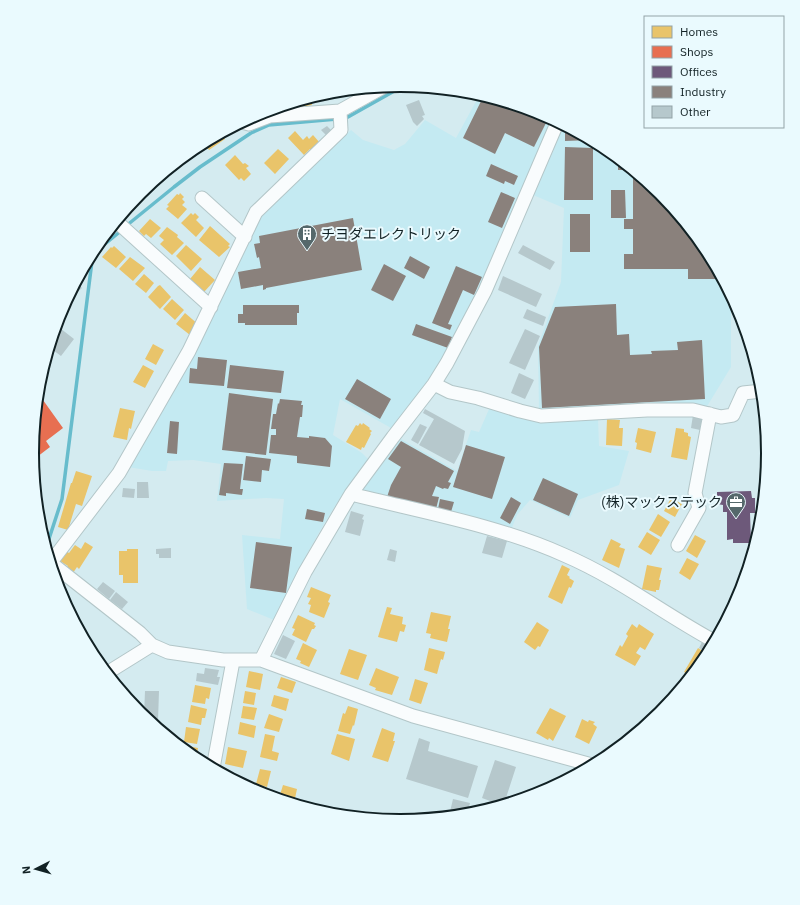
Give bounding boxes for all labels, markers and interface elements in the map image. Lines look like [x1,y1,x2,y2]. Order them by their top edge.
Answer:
legend [644,16,784,128]
text: Homes [680,24,718,39]
text: Shops [680,44,713,59]
text: Offices [680,64,718,79]
text: Industry [680,84,726,99]
text: Other [680,104,711,119]
building icon: チヨダエレクトリック [296,223,318,251]
place label: チヨダエレクトリック [321,225,461,243]
office icon: (株)マックステック [725,491,747,519]
place label: (株)マックステック [601,493,722,511]
north arrow [16,849,56,889]
text: N [19,865,33,875]

